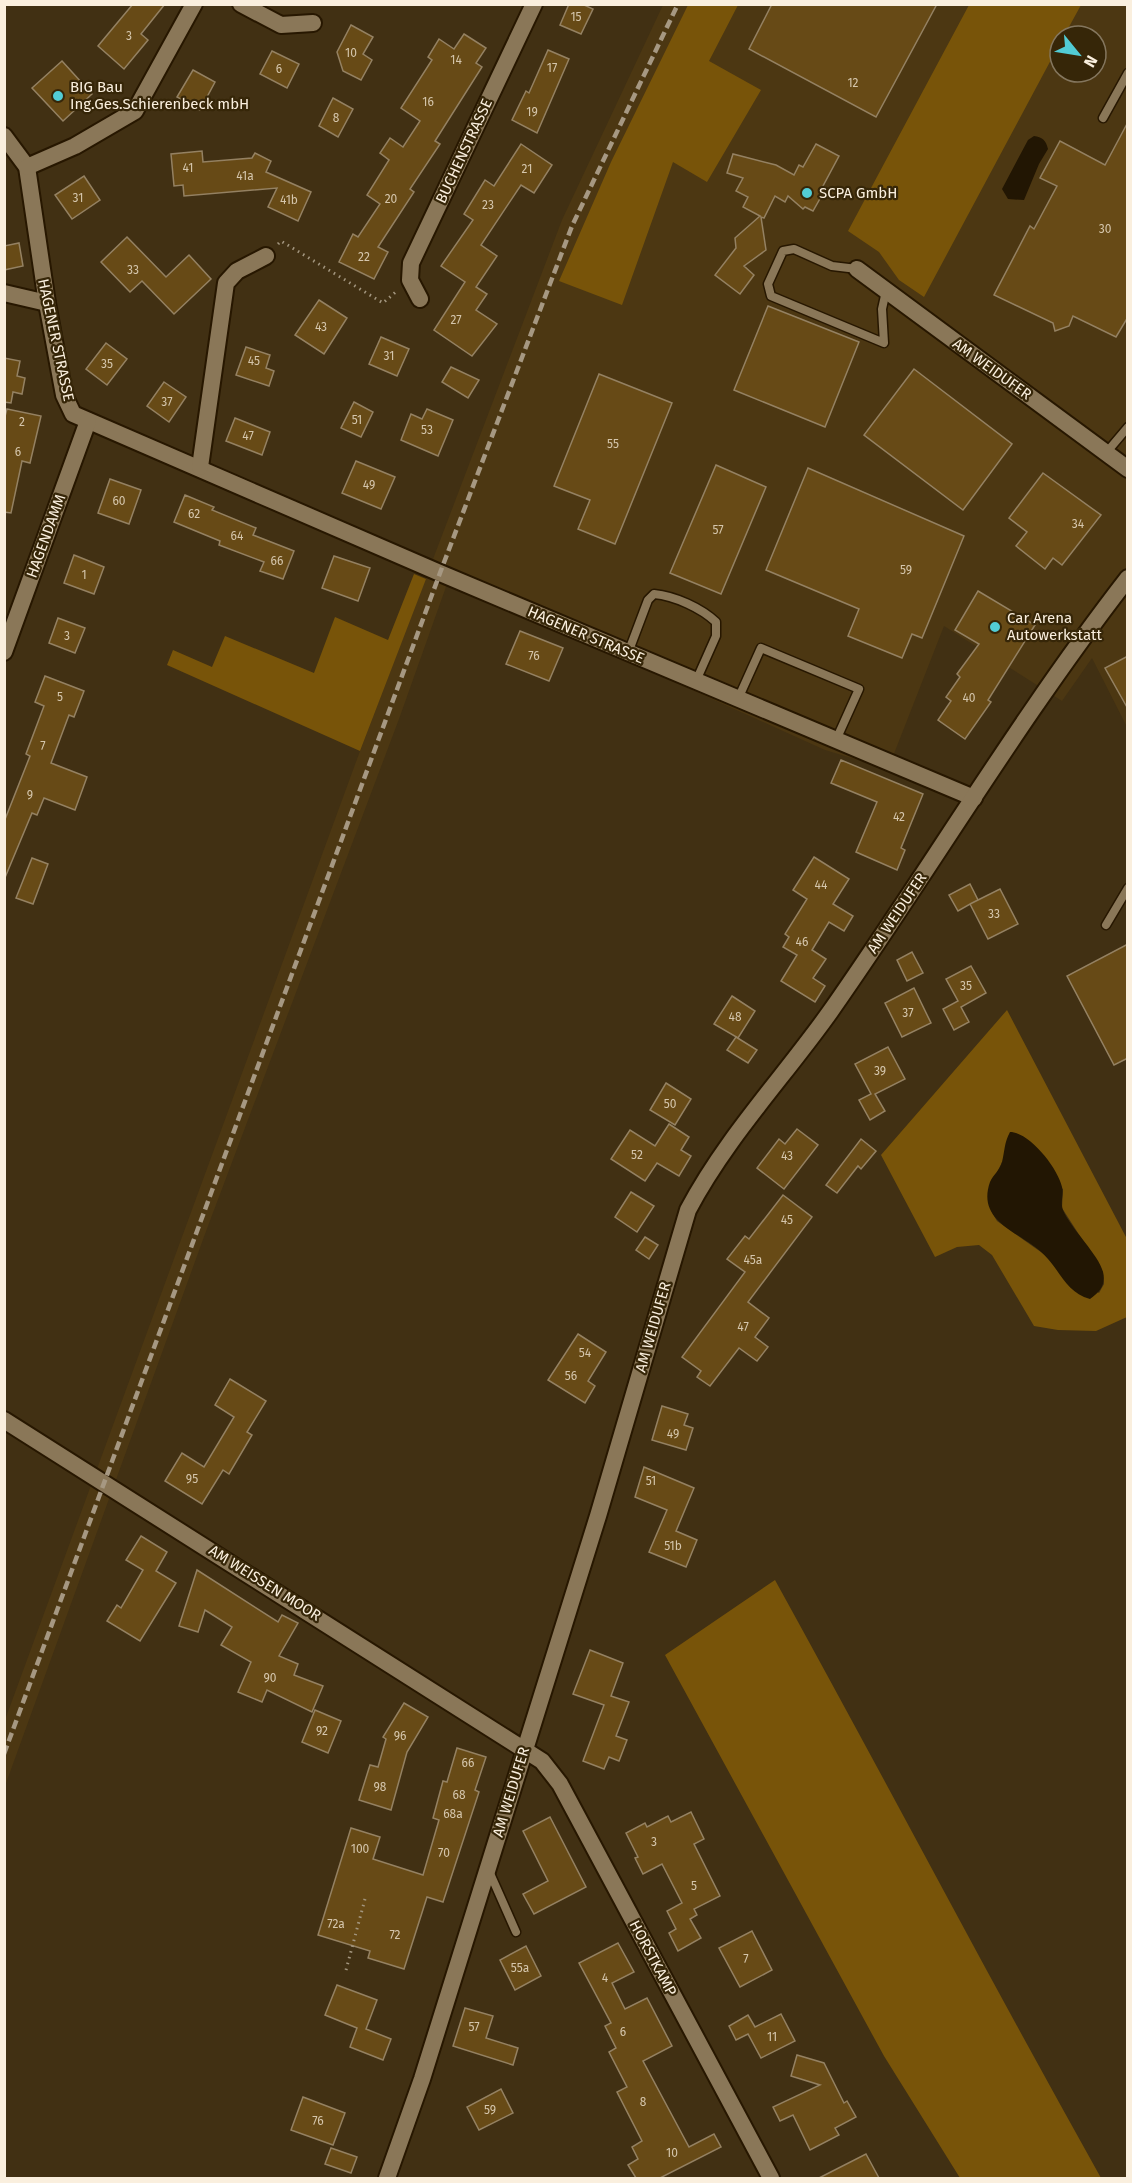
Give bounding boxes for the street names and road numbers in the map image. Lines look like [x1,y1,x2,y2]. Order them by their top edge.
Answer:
street label: BUCHENSTRASSE [432,96,496,206]
street label: HAGENER STRASSE [34,277,78,403]
street label: AM WEIDUFER [949,334,1035,404]
street label: HAGENDAMM [23,492,69,580]
street label: HAGENER STRASSE [525,602,647,668]
street label: AM WEIDUFER [863,869,931,957]
street label: AM WEIDUFER [632,1280,674,1374]
street label: AM WEISSEN MOOR [206,1541,324,1625]
street label: AM WEIDUFER [489,1745,533,1839]
street label: HORSTKAMP [626,1917,681,1999]

